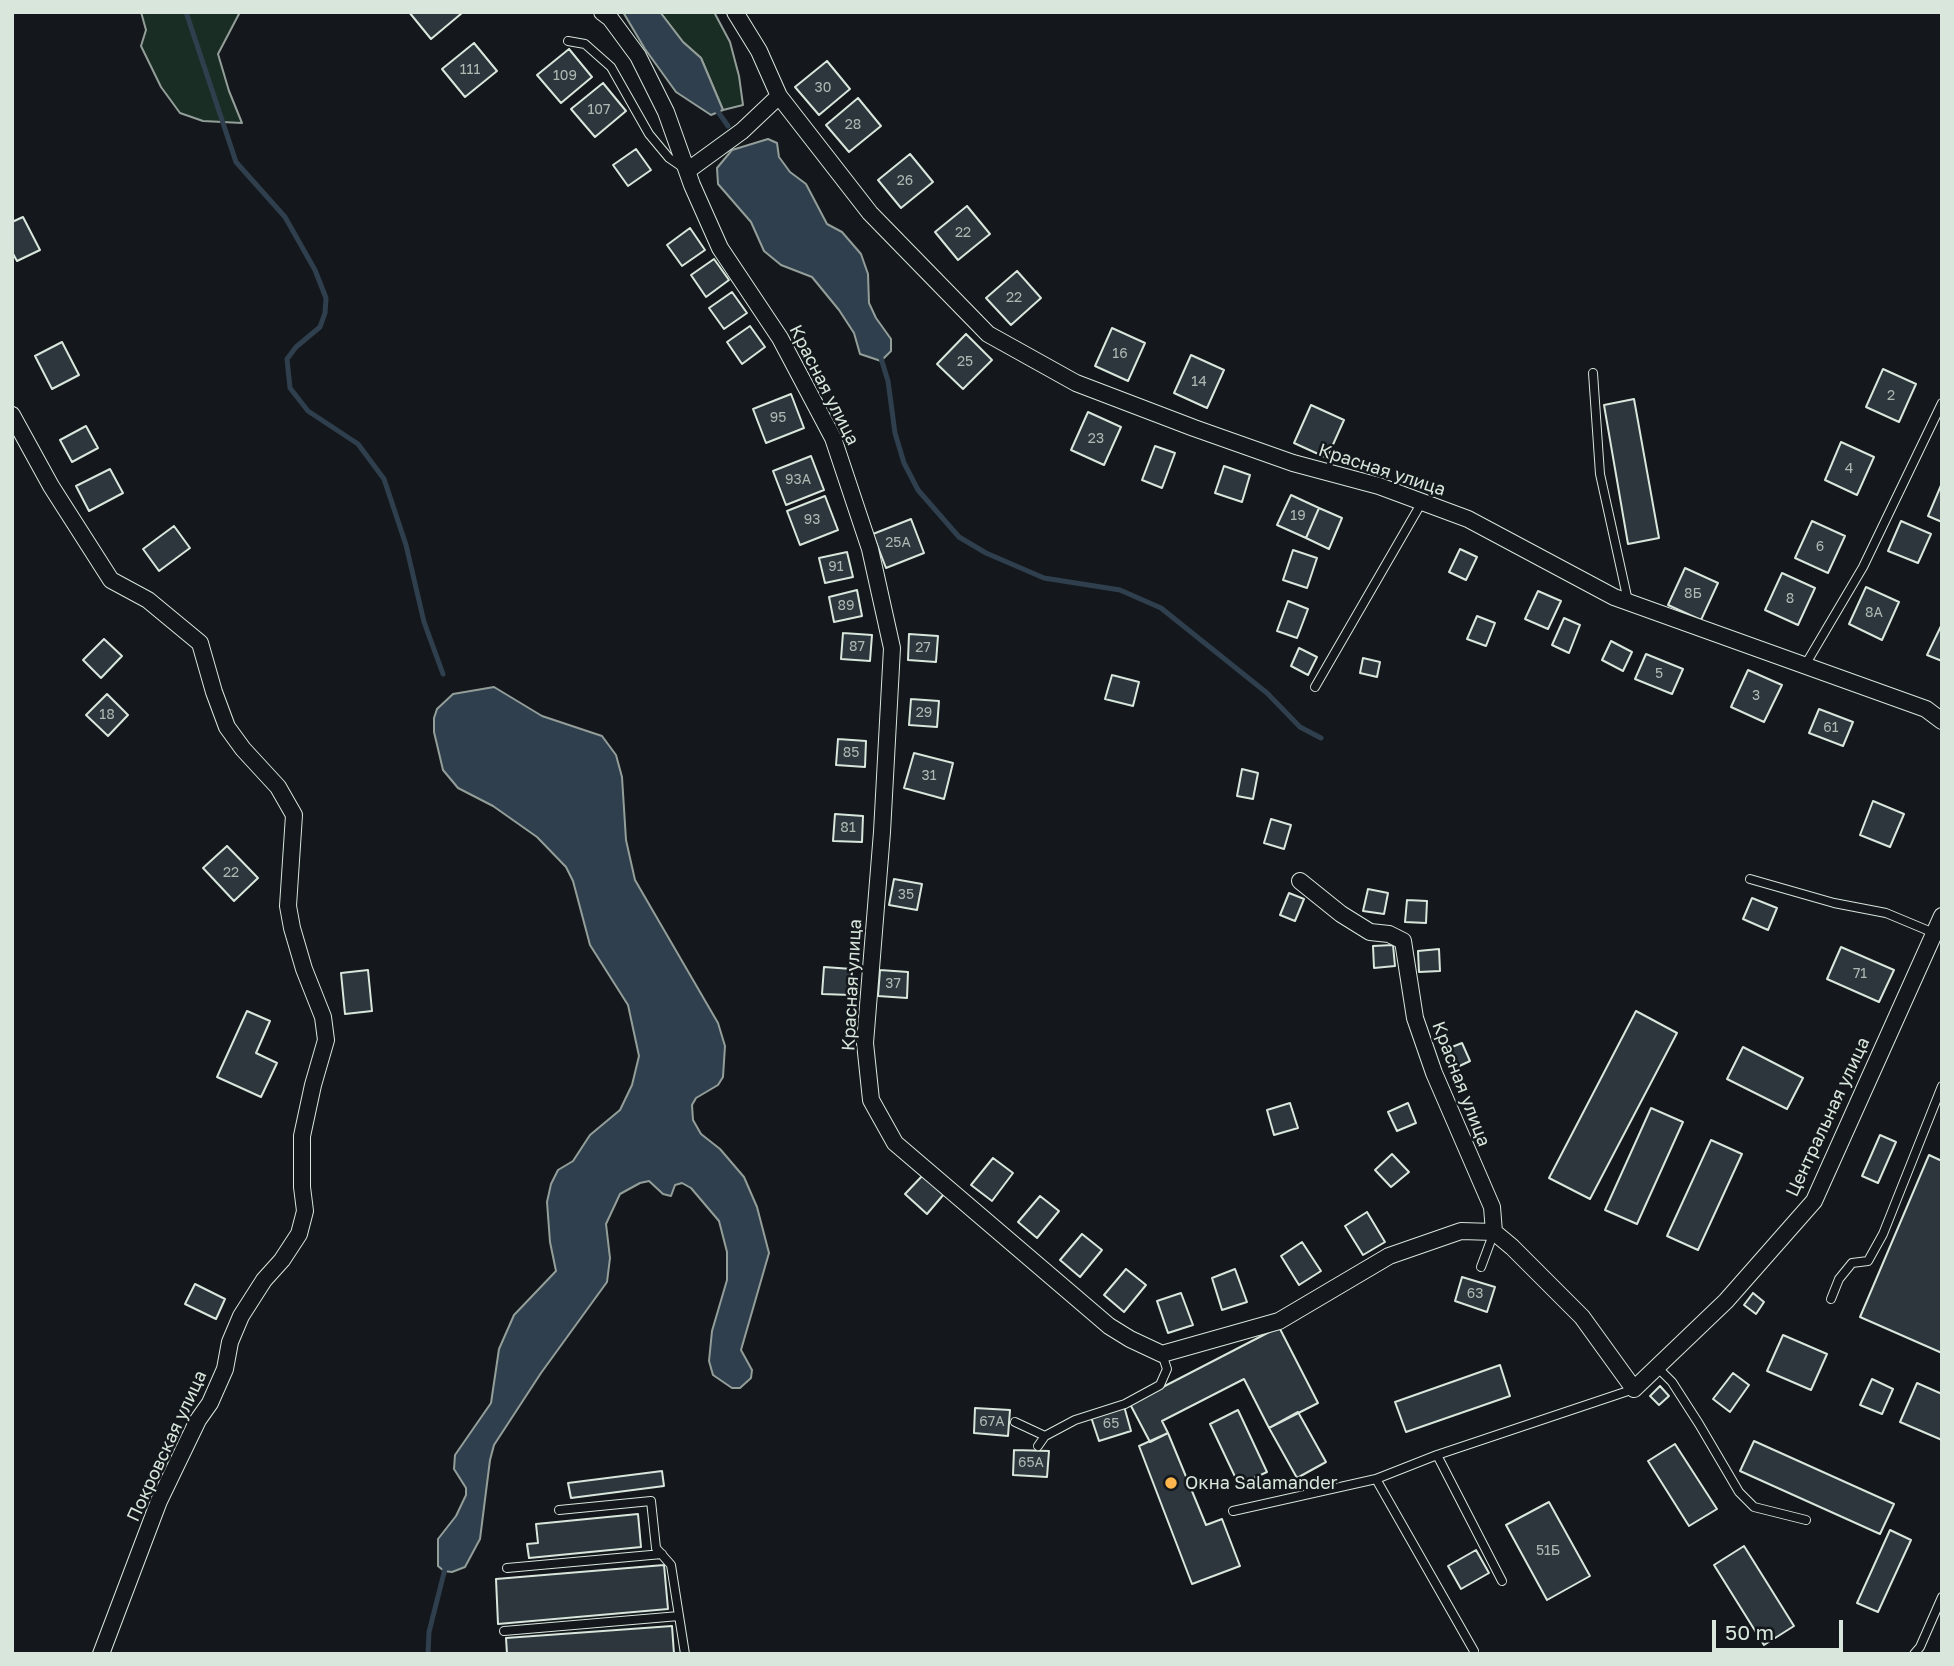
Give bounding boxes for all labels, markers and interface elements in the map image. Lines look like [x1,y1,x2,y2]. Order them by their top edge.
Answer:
house number: 111 [460,62,480,78]
house number: 109 [553,68,577,84]
house number: 30 [815,80,831,96]
house number: 107 [588,102,610,118]
house number: 28 [845,117,861,133]
house number: 26 [897,173,913,189]
house number: 22 [955,225,971,241]
house number: 22 [1006,290,1022,306]
street label: Красная улица [784,321,864,449]
house number: 16 [1112,346,1128,362]
house number: 25 [957,354,973,370]
house number: 14 [1191,374,1207,390]
house number: 2 [1887,388,1895,404]
house number: 95 [770,410,786,426]
house number: 23 [1088,431,1104,447]
street label: Красная улица [1316,439,1448,501]
house number: 4 [1845,461,1853,477]
house number: 93А [785,472,811,488]
house number: 19 [1290,508,1306,524]
house number: 93 [804,512,820,528]
house number: 25А [885,535,911,551]
house number: 6 [1816,539,1824,555]
house number: 91 [828,559,844,575]
house number: 8Б [1684,586,1702,602]
house number: 8 [1786,591,1794,607]
house number: 89 [837,598,855,614]
house number: 8А [1865,605,1883,621]
house number: 87 [849,639,865,655]
house number: 27 [915,640,931,656]
house number: 5 [1655,666,1663,682]
house number: 3 [1752,688,1760,704]
house number: 29 [916,705,932,721]
house number: 18 [99,707,115,723]
house number: 61 [1823,720,1839,736]
house number: 85 [843,745,859,761]
house number: 31 [922,768,936,784]
house number: 81 [840,820,856,836]
house number: 22 [223,865,239,881]
house number: 35 [898,887,914,903]
street label: Красная улица [838,918,866,1052]
house number: 71 [1853,966,1867,982]
house number: 37 [885,976,901,992]
street label: Красная улица [1427,1018,1495,1150]
street label: Центральная улица [1782,1034,1874,1200]
house number: 63 [1467,1286,1483,1302]
street label: Покровская улица [122,1367,212,1525]
house number: 67А [979,1414,1005,1430]
house number: 65 [1103,1416,1119,1432]
house number: 65А [1018,1455,1044,1471]
place label: Окна Salamander [1185,1472,1338,1494]
marker: Окна Salamander [1163,1475,1179,1491]
house number: 51Б [1536,1543,1560,1559]
scale bar [1716,1606,1847,1650]
text: 50 m [1725,1619,1774,1645]

